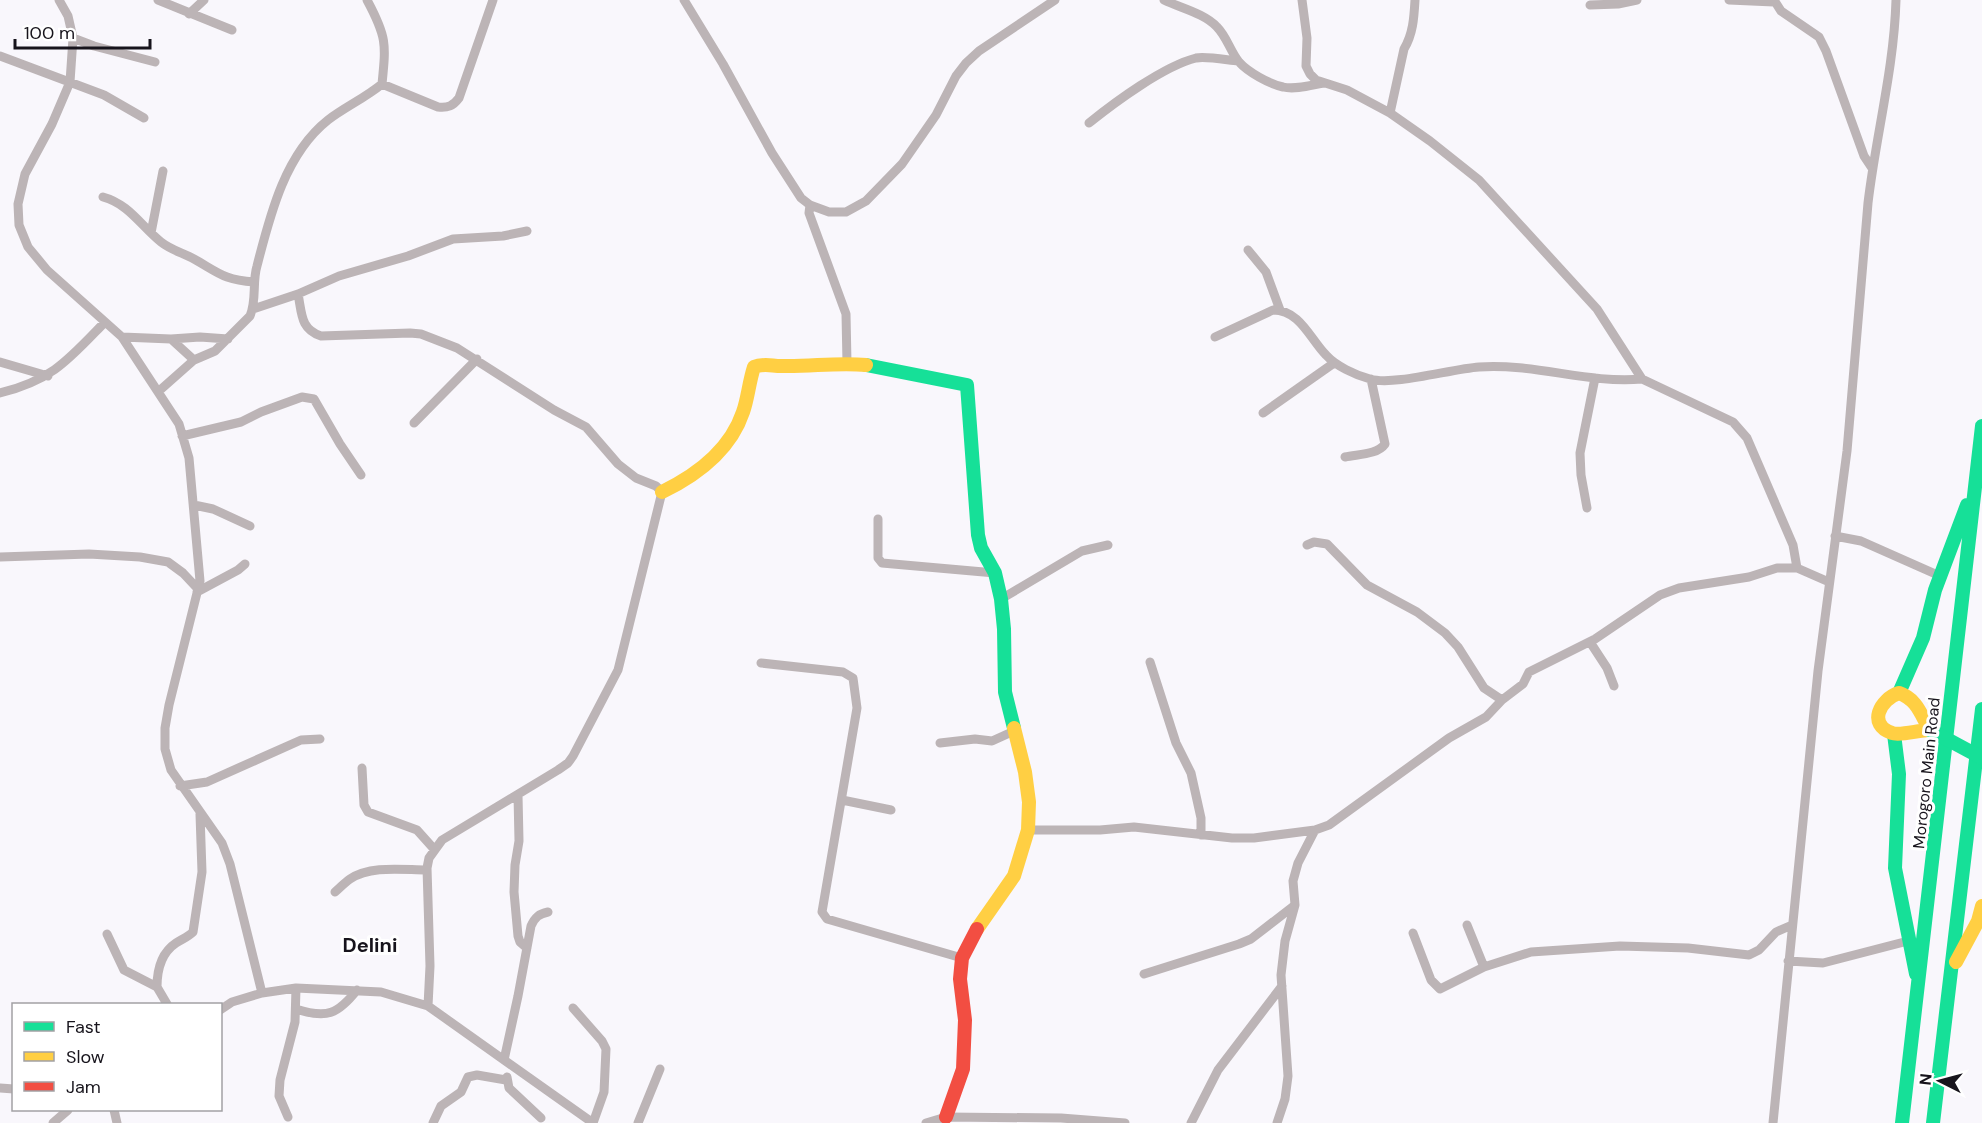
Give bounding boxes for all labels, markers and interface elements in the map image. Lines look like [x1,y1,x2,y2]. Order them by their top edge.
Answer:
scale bar [15,12,150,50]
text: 100 m [24,21,75,45]
street label: Morogoro Main Road [1908,696,1945,850]
district label: Delini [343,932,397,958]
legend [12,1003,222,1111]
text: Fast [66,1015,101,1039]
text: Slow [66,1045,105,1069]
north arrow [1910,1051,1970,1111]
text: N [1915,1073,1937,1086]
text: Jam [66,1075,101,1099]

